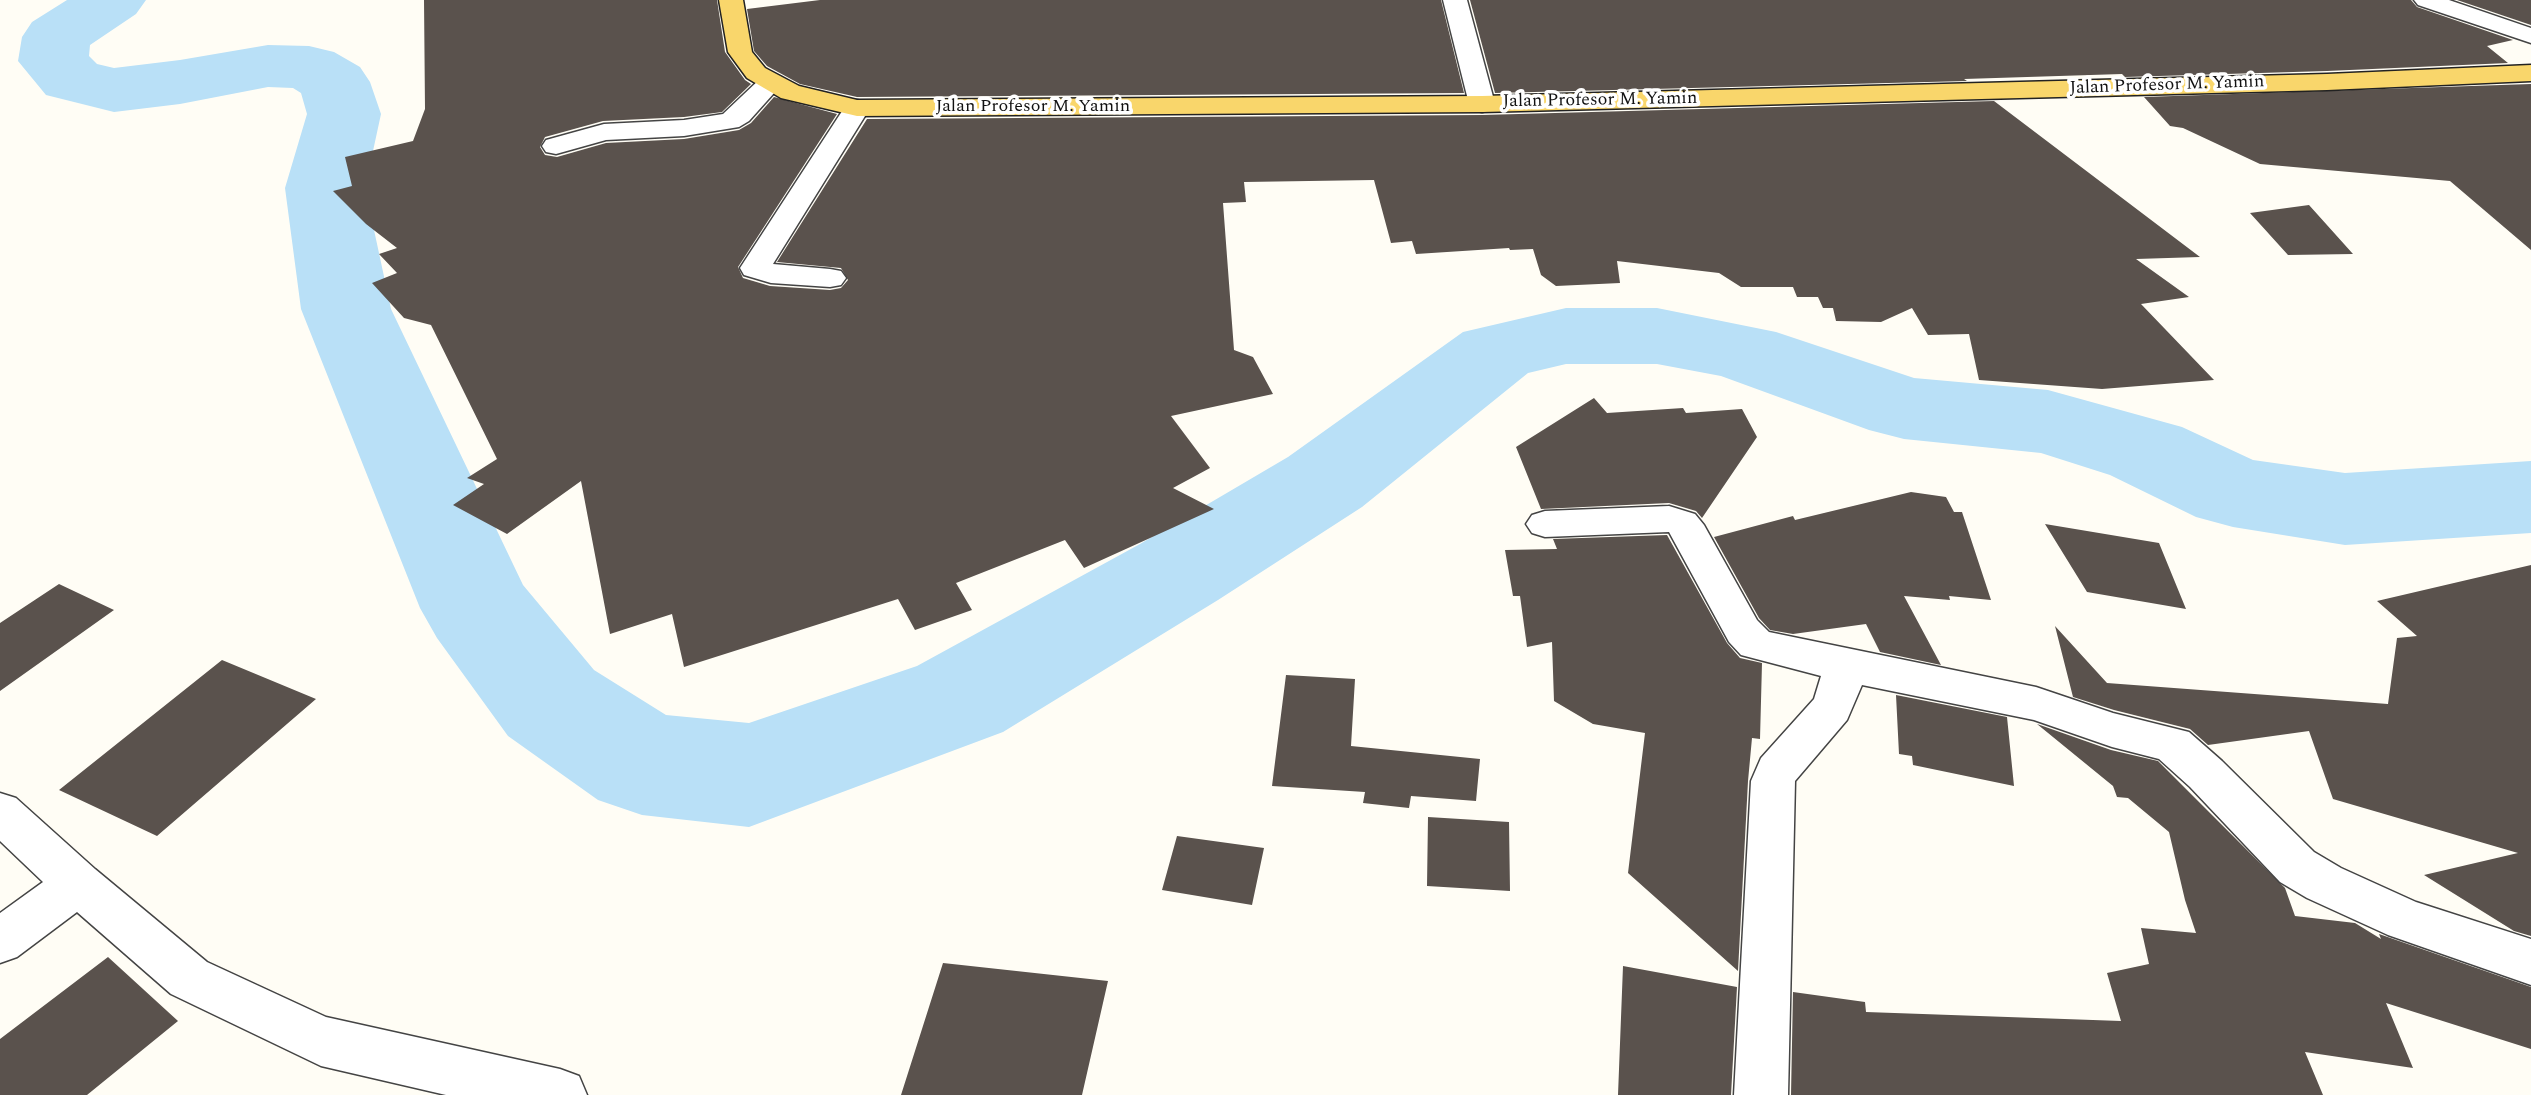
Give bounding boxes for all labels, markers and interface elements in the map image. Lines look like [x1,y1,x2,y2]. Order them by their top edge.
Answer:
street label: Jalan Profesor M. Yamin [2069,72,2265,100]
street label: Jalan Profesor M. Yamin [1502,89,1698,113]
street label: Jalan Profesor M. Yamin [936,96,1130,118]

